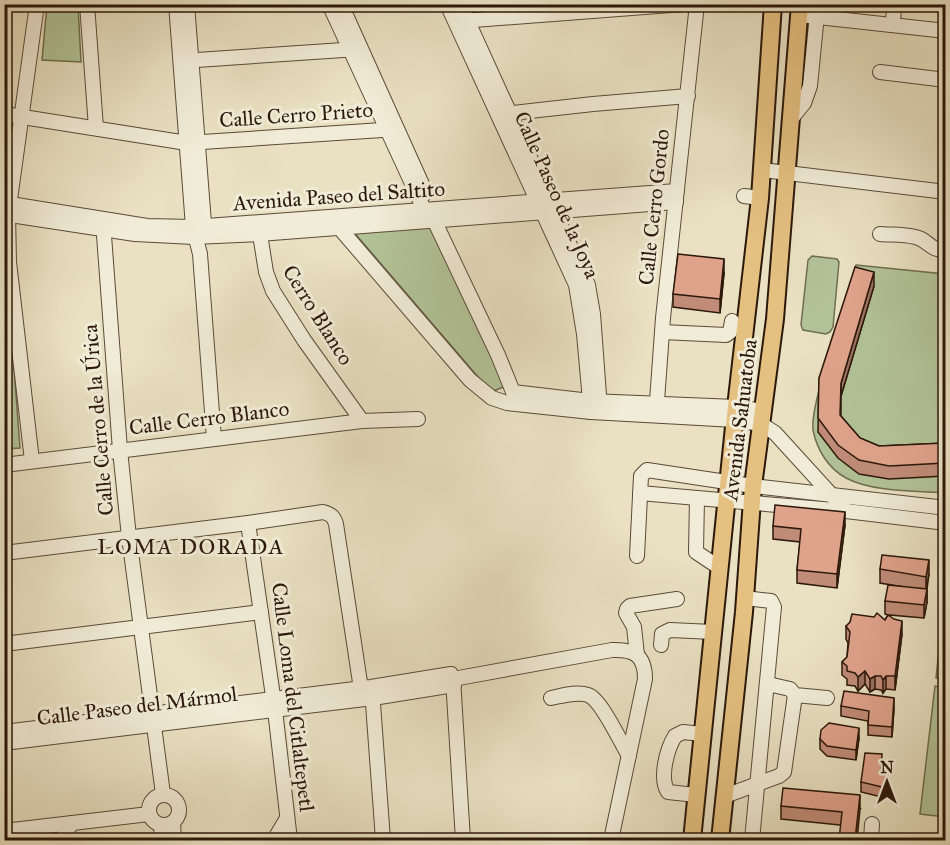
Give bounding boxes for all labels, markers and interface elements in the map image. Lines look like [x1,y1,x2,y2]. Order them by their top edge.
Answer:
street label: Calle Cerro Prieto [218,97,374,133]
street label: Calle Paseo de la Joya [509,107,606,283]
street label: Calle Cerro Gordo [633,127,675,286]
street label: Avenida Paseo del Saltito [231,176,446,216]
street label: Cerro Blanco [277,260,359,370]
street label: Calle Cerro de la Úrica [76,323,119,517]
street label: Avenida Sahuatoba [717,338,763,503]
street label: Calle Cerro Blanco [127,395,291,441]
district label: LOMA DORADA [97,533,285,560]
street label: Calle Loma del Citlaltepetl [266,581,320,813]
street label: Calle Paseo del Mármol [35,681,239,731]
north arrow [857,752,917,812]
text: N [880,758,894,777]

